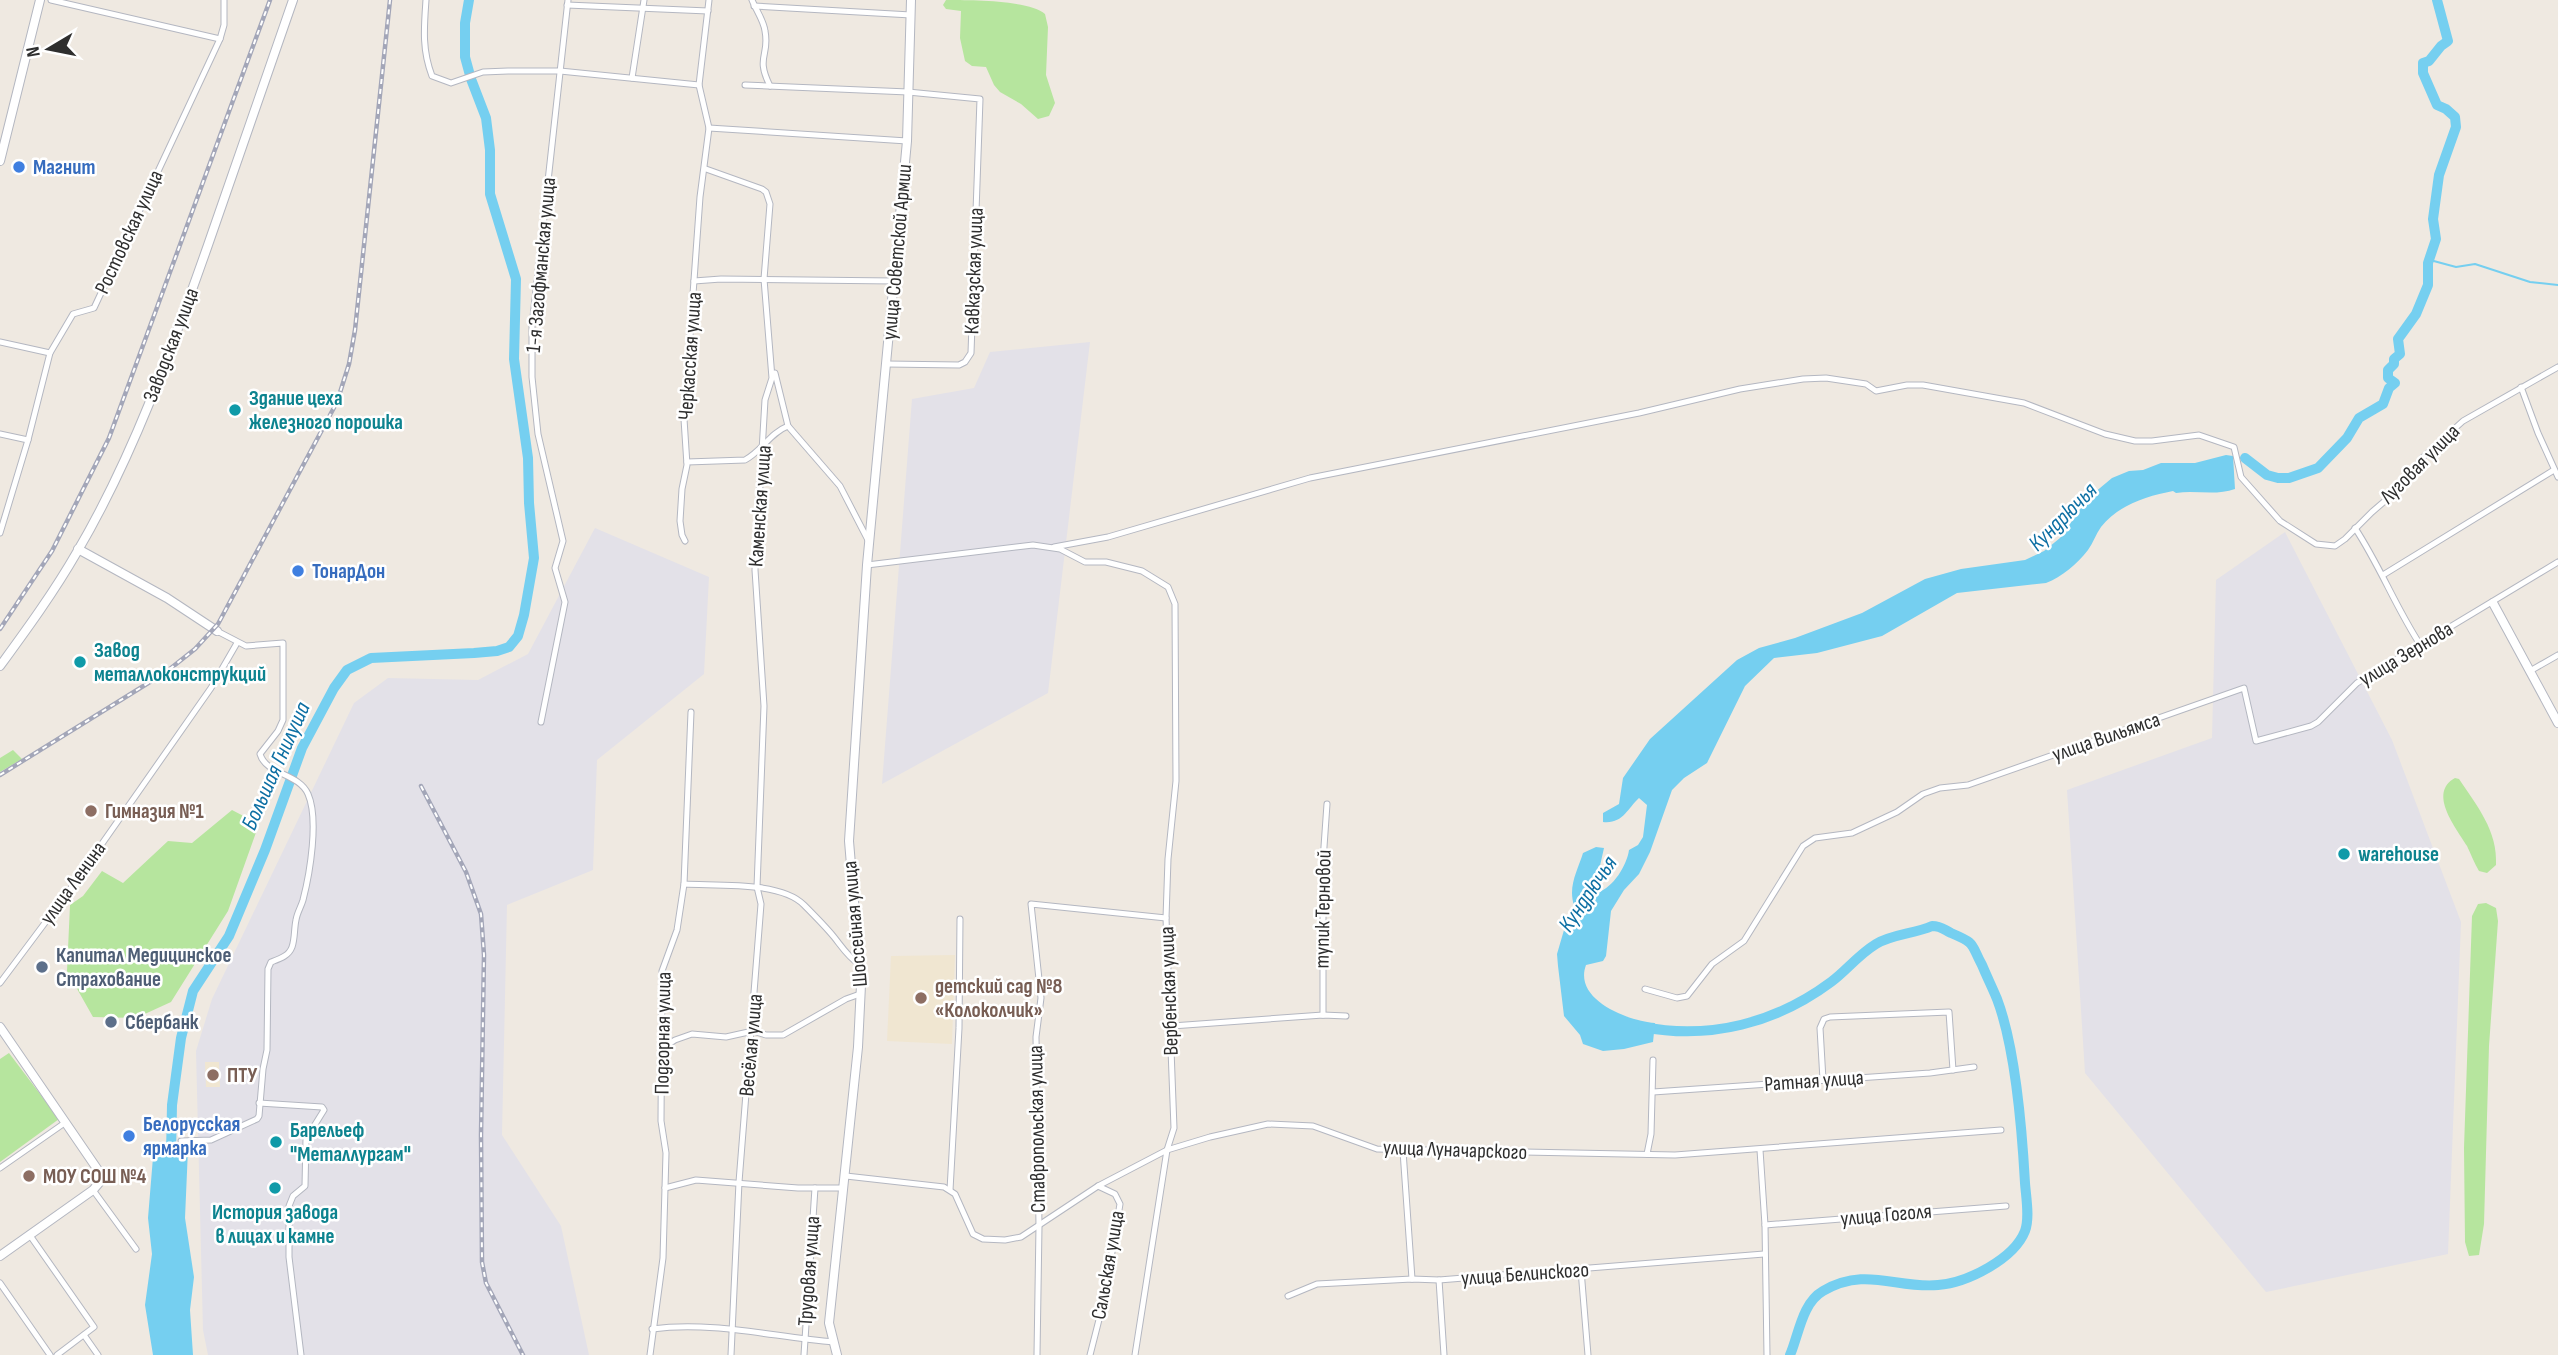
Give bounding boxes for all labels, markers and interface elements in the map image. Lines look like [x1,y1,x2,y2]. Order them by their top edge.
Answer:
north arrow [14,14,84,84]
text: N [22,45,46,59]
place label: Магнит [33,155,95,180]
marker: Магнит [11,159,27,175]
street label: улица Советской Армии [877,163,917,341]
street label: Ростовская улица [89,166,169,298]
street label: 1-я Загофманская улица [521,176,561,354]
street label: Кавказская улица [959,207,989,335]
street label: Заводская улица [138,284,204,406]
street label: Черкасская улица [673,291,707,421]
place label: Здание цеха железного порошка [249,386,403,435]
marker: Здание цеха железного порошка [227,402,243,418]
street label: Луговая улица [2374,419,2465,510]
street label: Каменская улица [743,444,777,568]
water label: Кундрючья [2023,477,2103,557]
place label: ТонарДон [312,559,385,584]
marker: ТонарДон [290,563,306,579]
street label: улица Зернова [2355,616,2457,692]
place label: Завод металлоконструкций [94,638,266,687]
marker: Завод металлоконструкций [72,654,88,670]
water label: Большая Гнилуша [235,697,317,834]
street label: улица Вильямса [2049,707,2163,767]
place label: Гимназия №1 [105,799,204,824]
marker: Гимназия №1 [83,803,99,819]
street label: улица Ленина [35,837,111,929]
place label: warehouse [2358,842,2439,867]
marker: warehouse [2336,846,2352,862]
street label: тупик Терновой [1309,849,1337,969]
water label: Кундрючья [1552,850,1624,937]
street label: Шоссейная улица [837,860,873,988]
street label: Вербенская улица [1154,926,1184,1056]
place label: Капитал Медицинское Страхование [56,943,231,992]
marker: Капитал Медицинское Страхование [34,959,50,975]
street label: Подгорная улица [649,971,677,1095]
place label: детский сад №8 «Колоколчик» [935,974,1063,1023]
marker: детский сад №8 «Колоколчик» [913,990,929,1006]
street label: Весёлая улица [734,993,768,1097]
place label: Сбербанк [125,1010,199,1035]
marker: Сбербанк [103,1014,119,1030]
street label: Ставропольская улица [1023,1045,1051,1213]
place label: ПТУ [227,1063,257,1088]
street label: Ратная улица [1763,1065,1865,1097]
marker: ПТУ [205,1067,221,1083]
place label: Белорусская ярмарка [143,1112,240,1161]
place label: Барельеф "Металлургам" [290,1118,411,1167]
marker: Белорусская ярмарка [121,1128,137,1144]
marker: Барельеф "Металлургам" [268,1134,284,1150]
street label: улица Луначарского [1382,1135,1528,1165]
place label: МОУ СОШ №4 [43,1164,147,1189]
marker: МОУ СОШ №4 [21,1168,37,1184]
marker: История завода в лицах и камне [267,1180,283,1196]
street label: улица Гоголя [1839,1199,1933,1231]
place label: История завода в лицах и камне [212,1200,338,1249]
street label: Сальская улица [1086,1209,1130,1321]
street label: Трудовая улица [793,1215,825,1327]
street label: улица Белинского [1460,1257,1590,1291]

